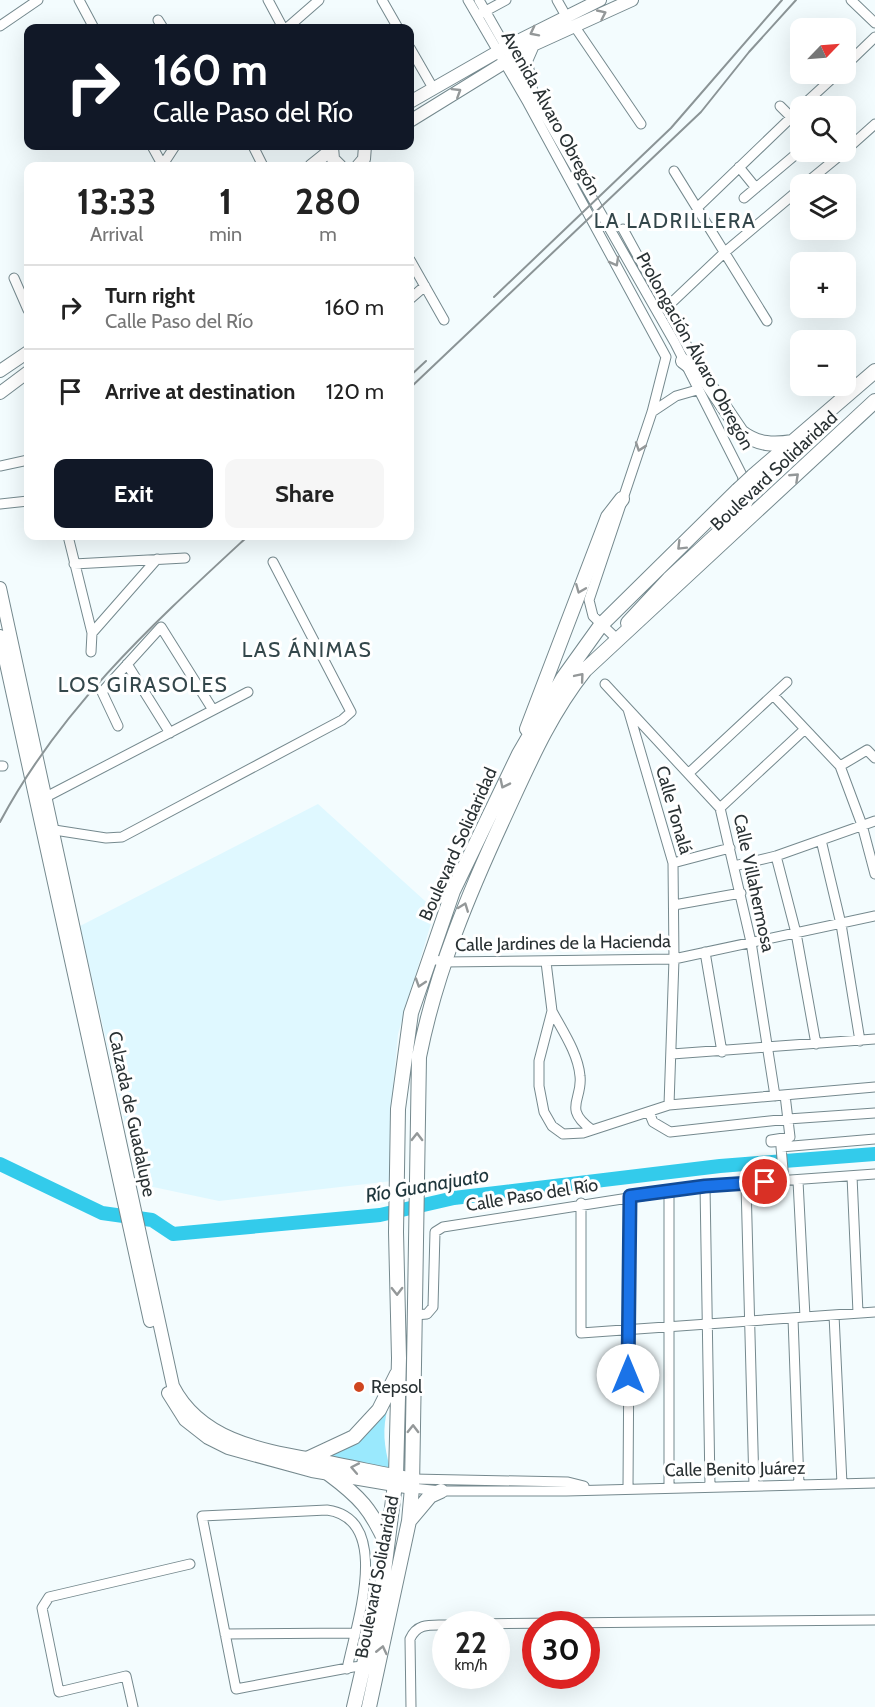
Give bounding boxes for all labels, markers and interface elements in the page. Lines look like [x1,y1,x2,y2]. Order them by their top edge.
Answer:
one-way arrow [595,10,606,22]
north arrow [790,18,856,84]
map controls [790,18,856,396]
one-way arrow [529,25,540,37]
street label: Avenida Álvaro Obregón [497,27,605,199]
text: 160 m [153,44,268,96]
icon: right [54,48,132,126]
one-way arrow [451,87,461,99]
text: Calle Paso del Río [153,96,353,129]
button: search [790,96,856,162]
button: layers [790,174,856,240]
text: 13:33 [77,179,156,223]
text: 1 [219,179,232,223]
text: 280 [295,179,361,223]
district label: LA LADRILLERA [594,208,756,233]
text: Arrival [90,222,143,246]
text: min [209,222,242,246]
text: m [319,222,337,246]
street label: Prolongación Álvaro Obregón [631,248,759,454]
button: + [790,252,856,318]
one-way arrow [608,256,619,266]
text: Turn right [105,282,195,309]
icon: right [54,291,87,324]
text: 160 m [325,294,384,321]
text: Calle Paso del Río [105,309,253,333]
button: − [790,330,856,396]
icon: arrive [54,375,87,408]
text: Arrive at destination [105,378,295,405]
text: 120 m [326,378,384,405]
street label: Boulevard Solidaridad [706,407,842,535]
one-way arrow [634,441,647,452]
button: Exit [54,459,213,528]
button: Share [225,459,384,528]
one-way arrow [788,473,798,484]
one-way arrow [678,538,689,549]
one-way arrow [575,583,587,594]
district label: LAS ÁNIMAS [242,637,372,662]
district label: LOS GIRASOLES [58,672,228,697]
one-way arrow [572,673,583,684]
street label: Calle Tonalá [651,763,697,857]
street label: Boulevard Solidaridad [414,764,502,924]
one-way arrow [499,778,511,789]
street label: Calle Villahermosa [729,812,779,954]
one-way arrow [457,902,469,913]
street label: Calle Jardines de la Hacienda [455,930,671,956]
one-way arrow [415,977,428,988]
street label: Calzada de Guadalupe [104,1029,160,1199]
one-way arrow [411,1132,423,1141]
pin [739,1156,790,1207]
water label: Río Guanajuato [363,1162,491,1208]
icon: arrive [748,1165,781,1198]
street label: Calle Paso del Río [464,1174,600,1216]
one-way arrow [391,1286,403,1295]
position arrow [596,1343,660,1407]
place label: Repsol [371,1376,423,1398]
marker: Repsol [352,1380,366,1394]
one-way arrow [407,1425,420,1434]
street label: Calle Benito Juárez [664,1457,806,1481]
one-way arrow [351,1462,361,1475]
street label: Boulevard Solidaridad [350,1494,404,1660]
speed limit sign: 30 [522,1611,600,1689]
text: 22 [455,1624,487,1661]
one-way arrow [374,1645,387,1655]
text: km/h [455,1656,487,1674]

